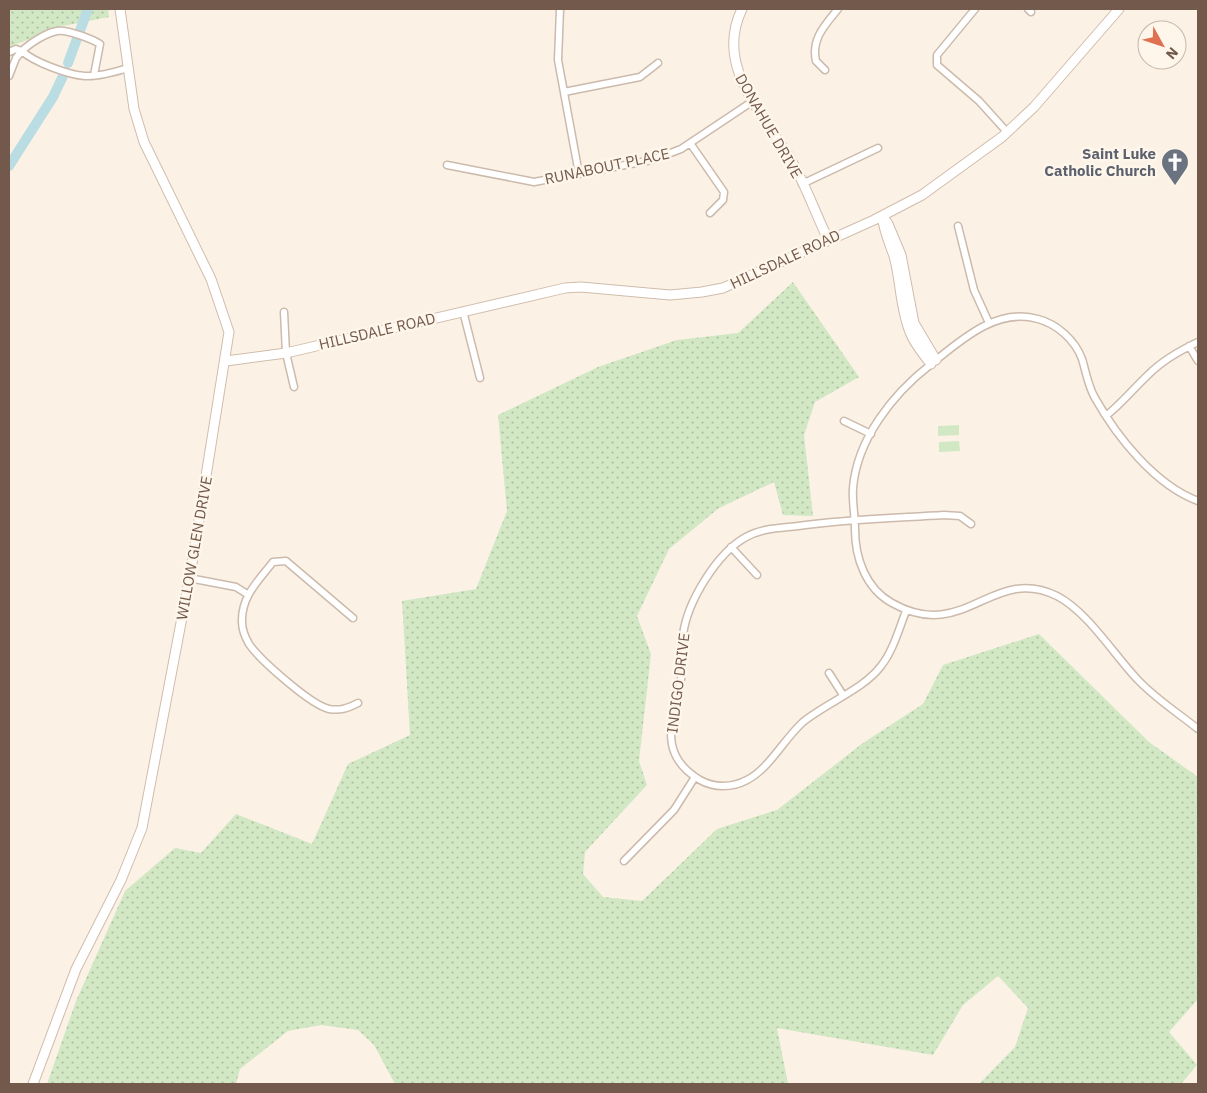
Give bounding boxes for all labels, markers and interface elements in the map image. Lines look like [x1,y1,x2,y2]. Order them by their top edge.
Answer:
north arrow [1137,20,1187,70]
text: N [1162,44,1182,63]
street label: DONAHUE DRIVE [731,70,807,182]
street label: RUNABOUT PLACE [543,144,671,188]
place label: Saint Luke Catholic Church [1044,144,1156,180]
church icon: Saint Luke Catholic Church [1160,147,1190,186]
street label: HILLSDALE ROAD [727,225,843,293]
street label: HILLSDALE ROAD [317,308,437,354]
street label: WILLOW GLEN DRIVE [172,475,216,621]
street label: INDIGO DRIVE [662,632,694,734]

